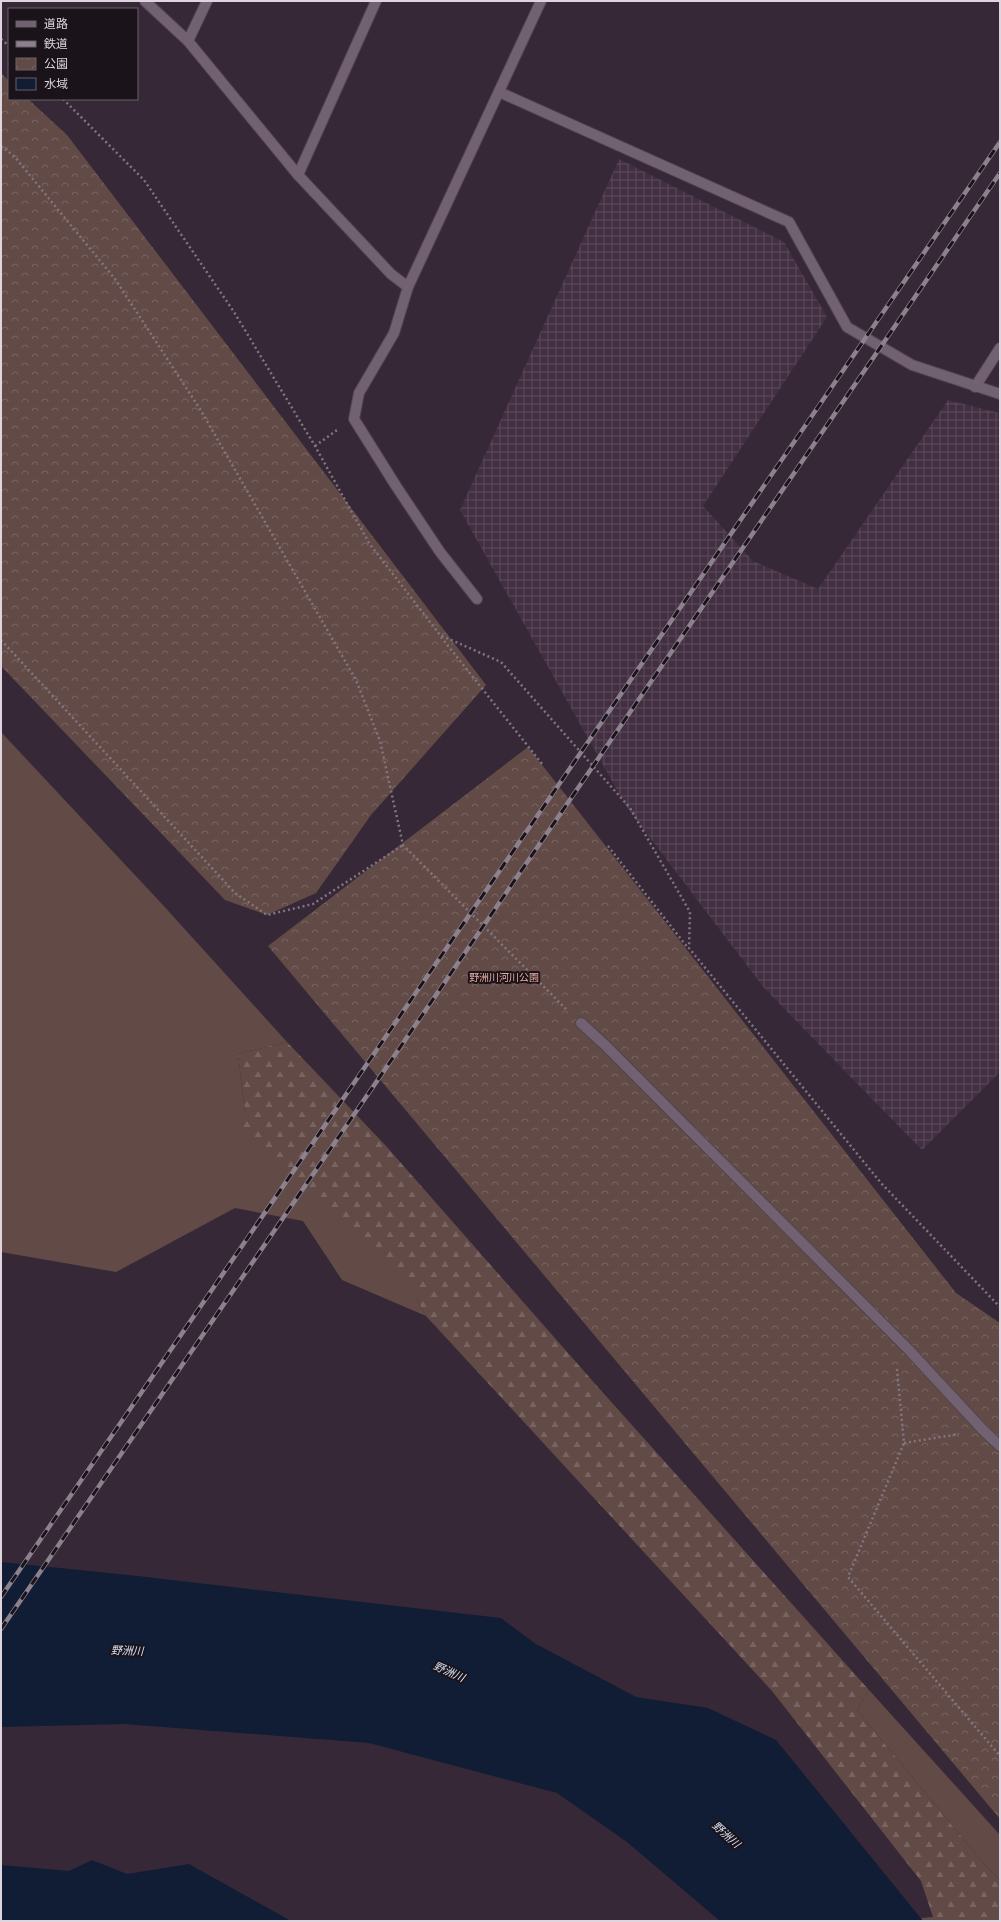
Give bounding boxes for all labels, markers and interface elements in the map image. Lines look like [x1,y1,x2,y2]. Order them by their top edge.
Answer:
legend [8,8,138,100]
text: 道路 [44,17,68,31]
text: 鉄道 [44,37,68,51]
text: 公園 [44,57,68,71]
text: 水域 [44,77,68,91]
park label: 野洲川河川公園 [469,972,539,984]
water label: 野洲川 [110,1644,145,1658]
water label: 野洲川 [431,1659,468,1685]
water label: 野洲川 [709,1819,743,1852]

